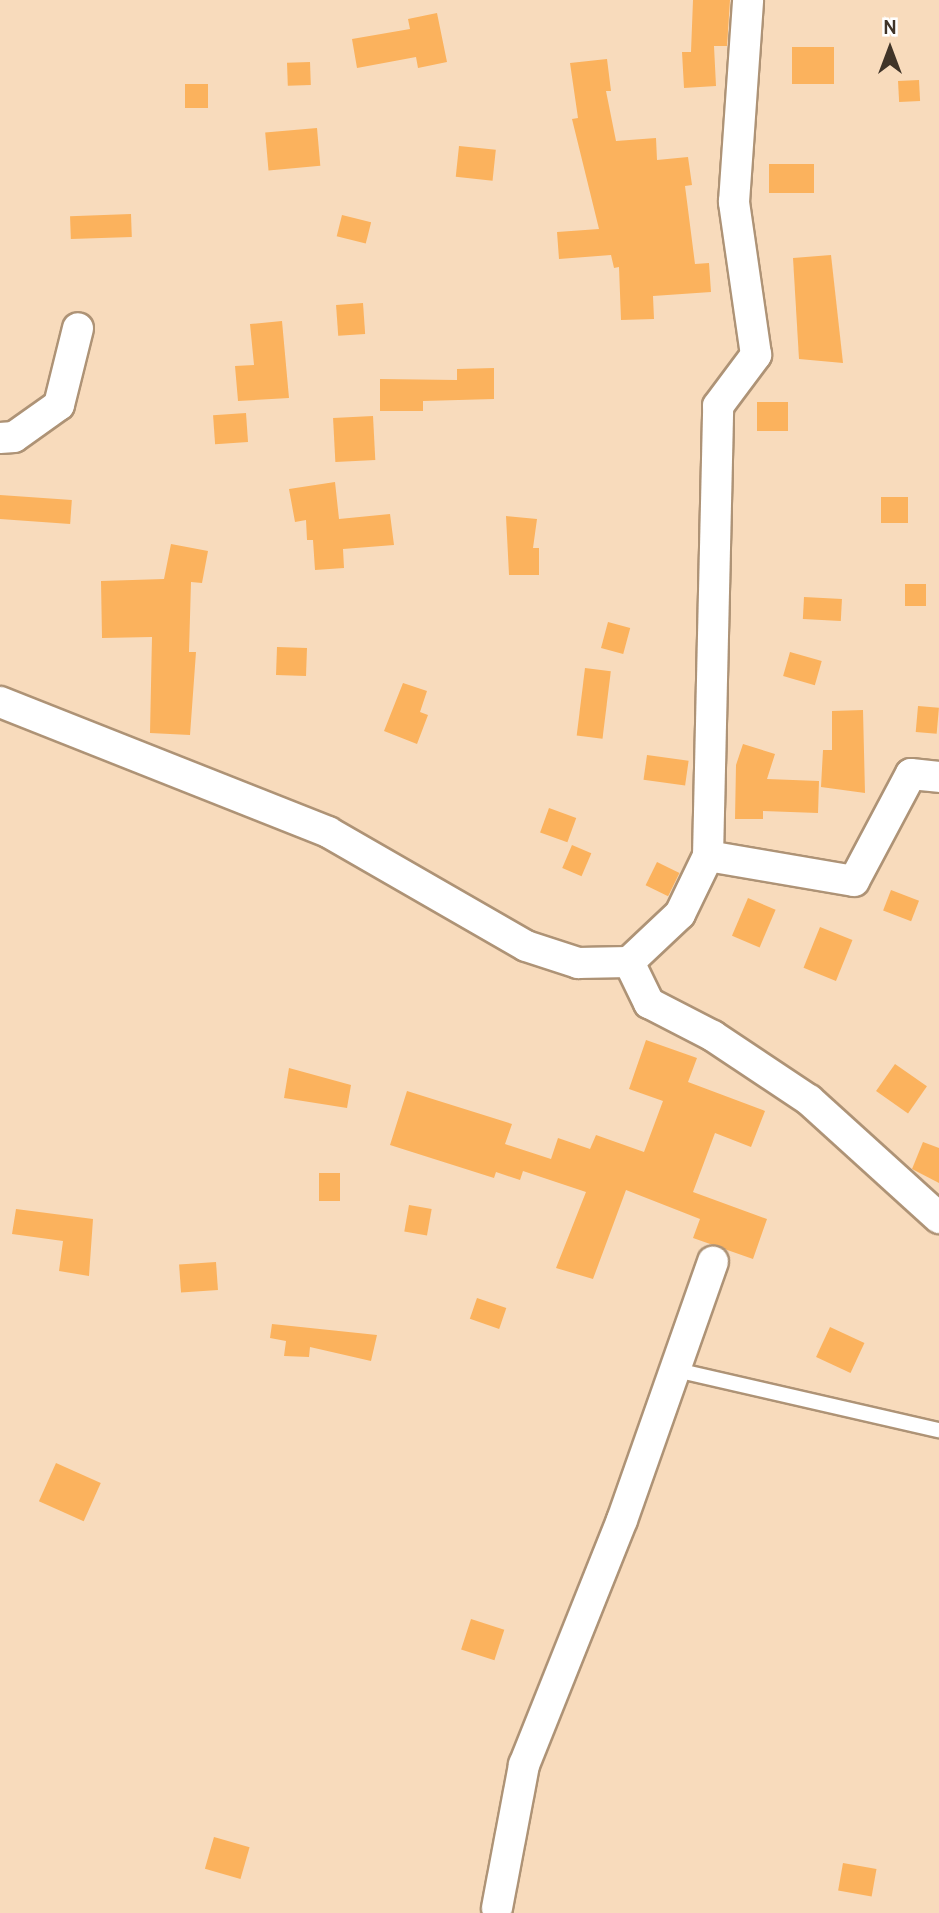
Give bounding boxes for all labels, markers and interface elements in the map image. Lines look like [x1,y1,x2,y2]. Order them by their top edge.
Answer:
north arrow [855,14,925,84]
text: N [883,16,897,39]

